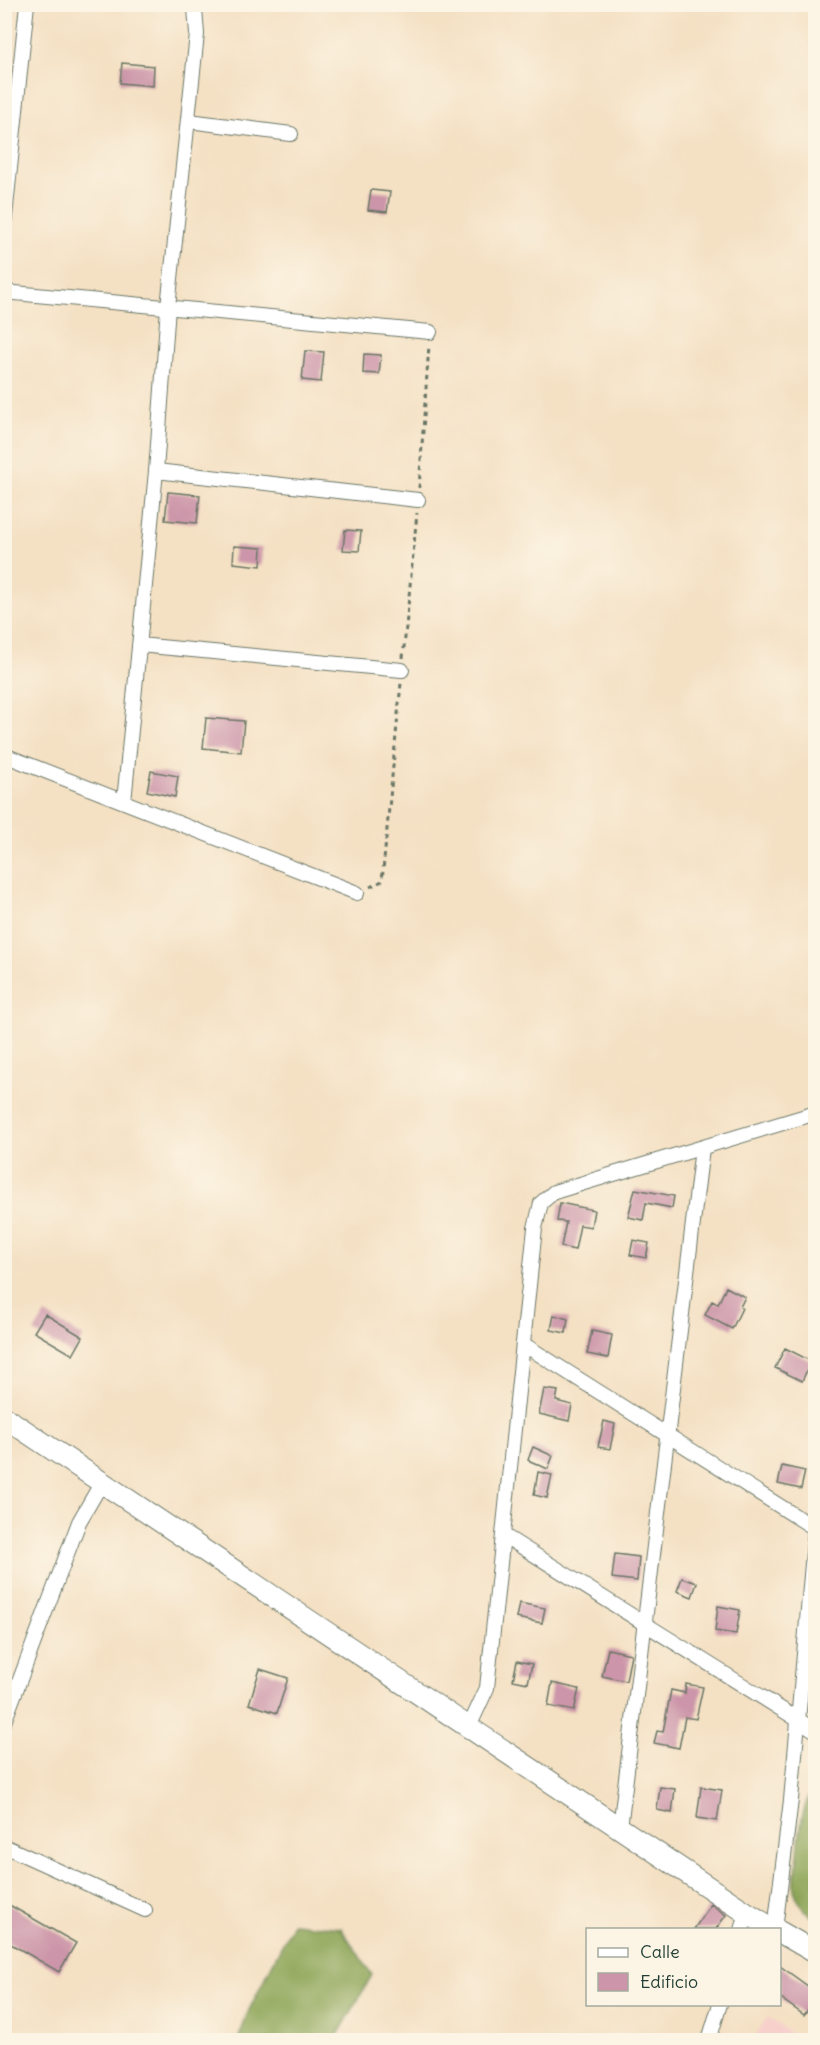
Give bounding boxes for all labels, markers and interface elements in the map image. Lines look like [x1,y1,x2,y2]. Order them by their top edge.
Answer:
legend [586,1928,781,2006]
text: Calle [640,1940,680,1963]
text: Edificio [640,1970,698,1993]

